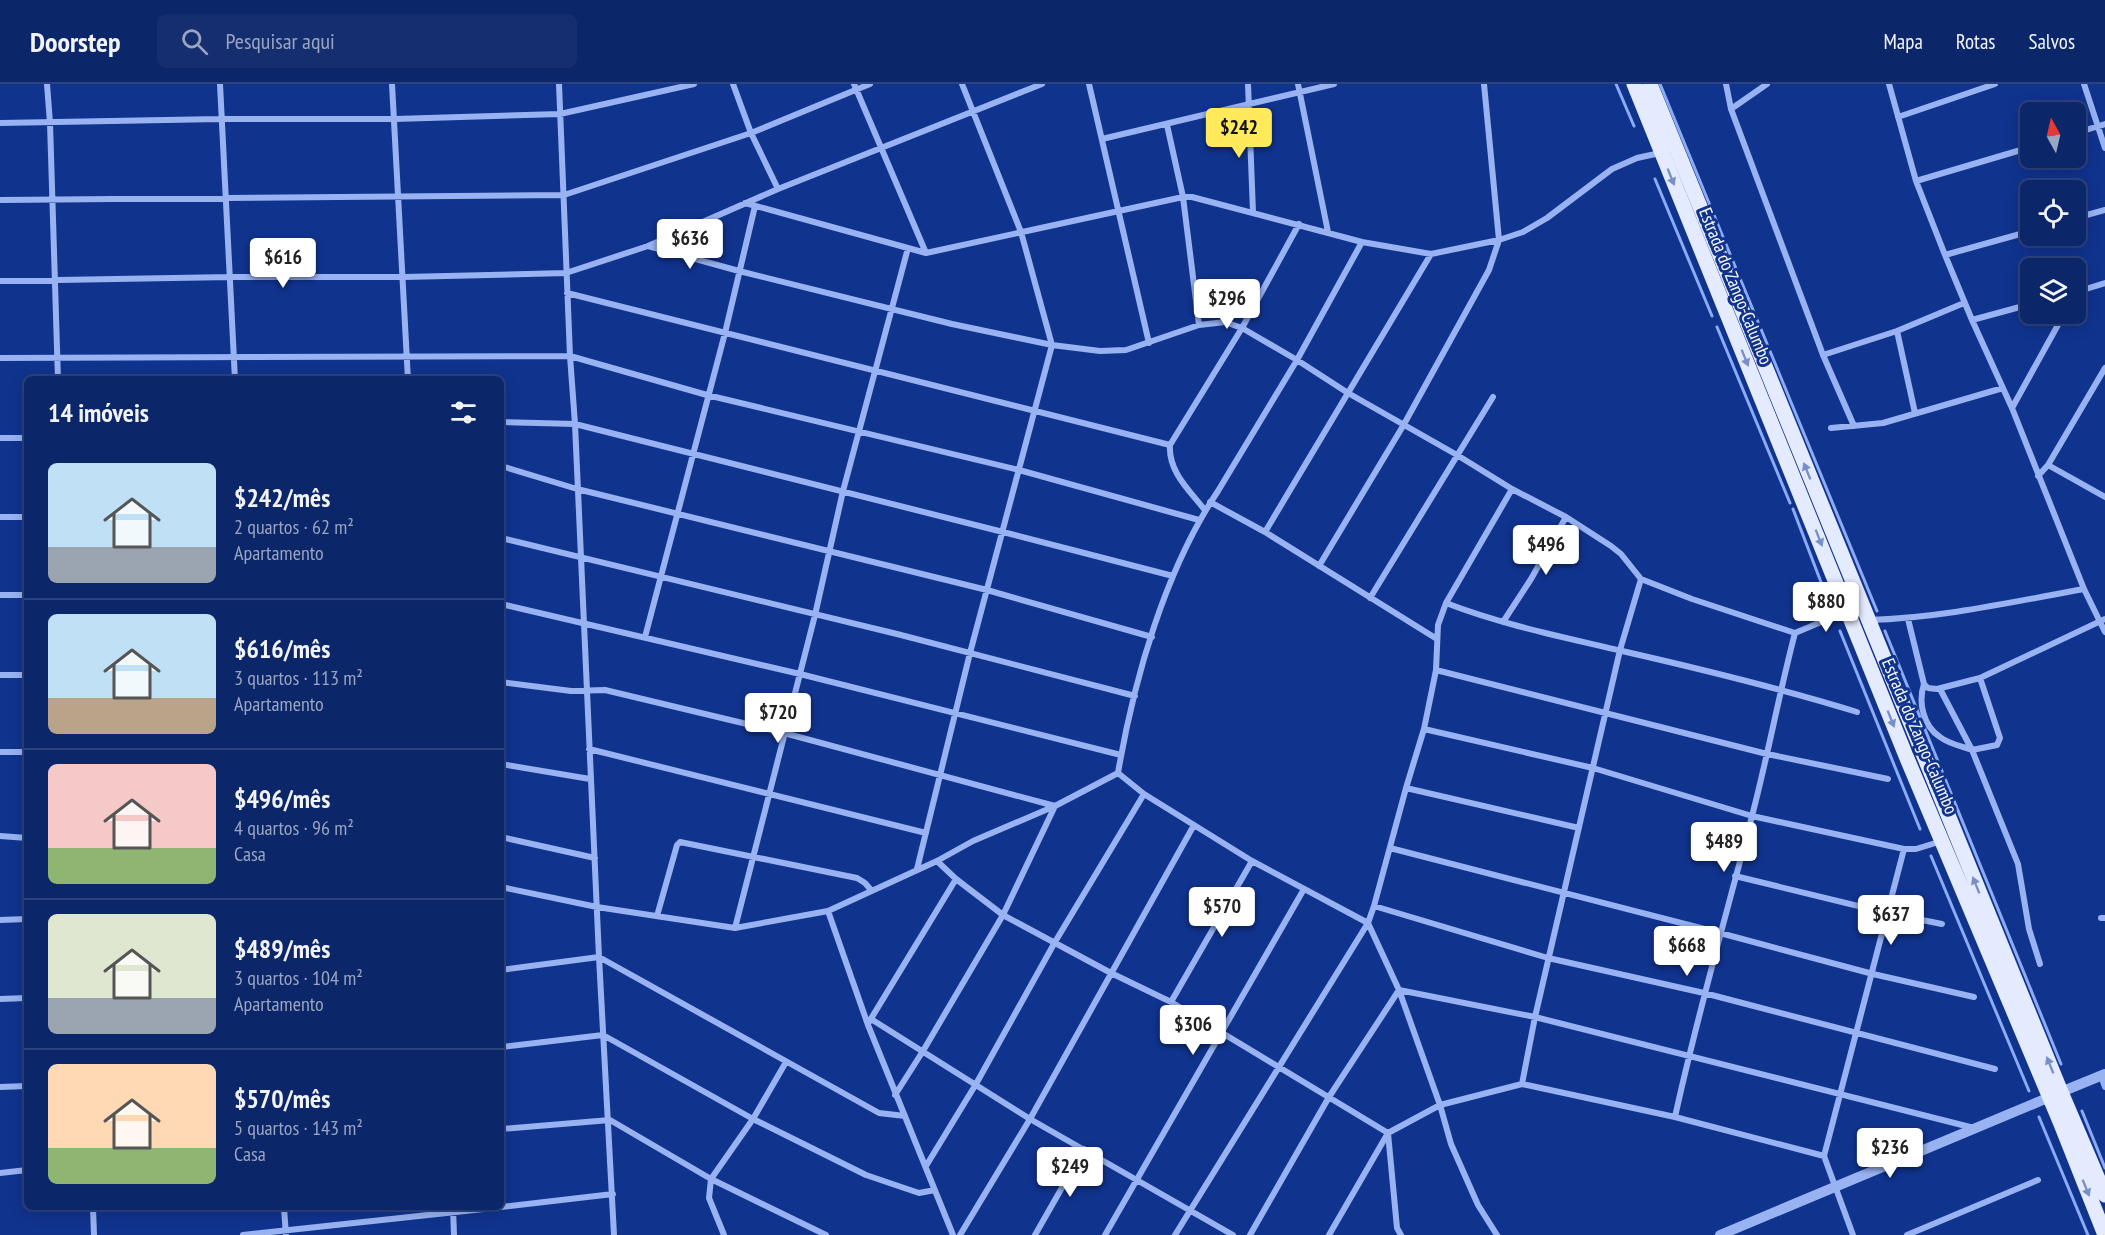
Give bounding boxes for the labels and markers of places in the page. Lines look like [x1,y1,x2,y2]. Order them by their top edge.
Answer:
pin: $242 [1203,108,1275,159]
pin: $636 [654,219,726,270]
pin: $616 [247,238,319,289]
pin: $296 [1191,279,1263,330]
pin: $496 [1510,525,1582,576]
pin: $880 [1790,582,1862,633]
pin: $720 [742,693,814,744]
pin: $489 [1688,822,1760,873]
pin: $570 [1186,887,1258,938]
pin: $637 [1855,895,1927,946]
pin: $668 [1651,926,1723,977]
pin: $306 [1157,1005,1229,1056]
pin: $236 [1854,1128,1926,1179]
pin: $249 [1034,1147,1106,1198]

